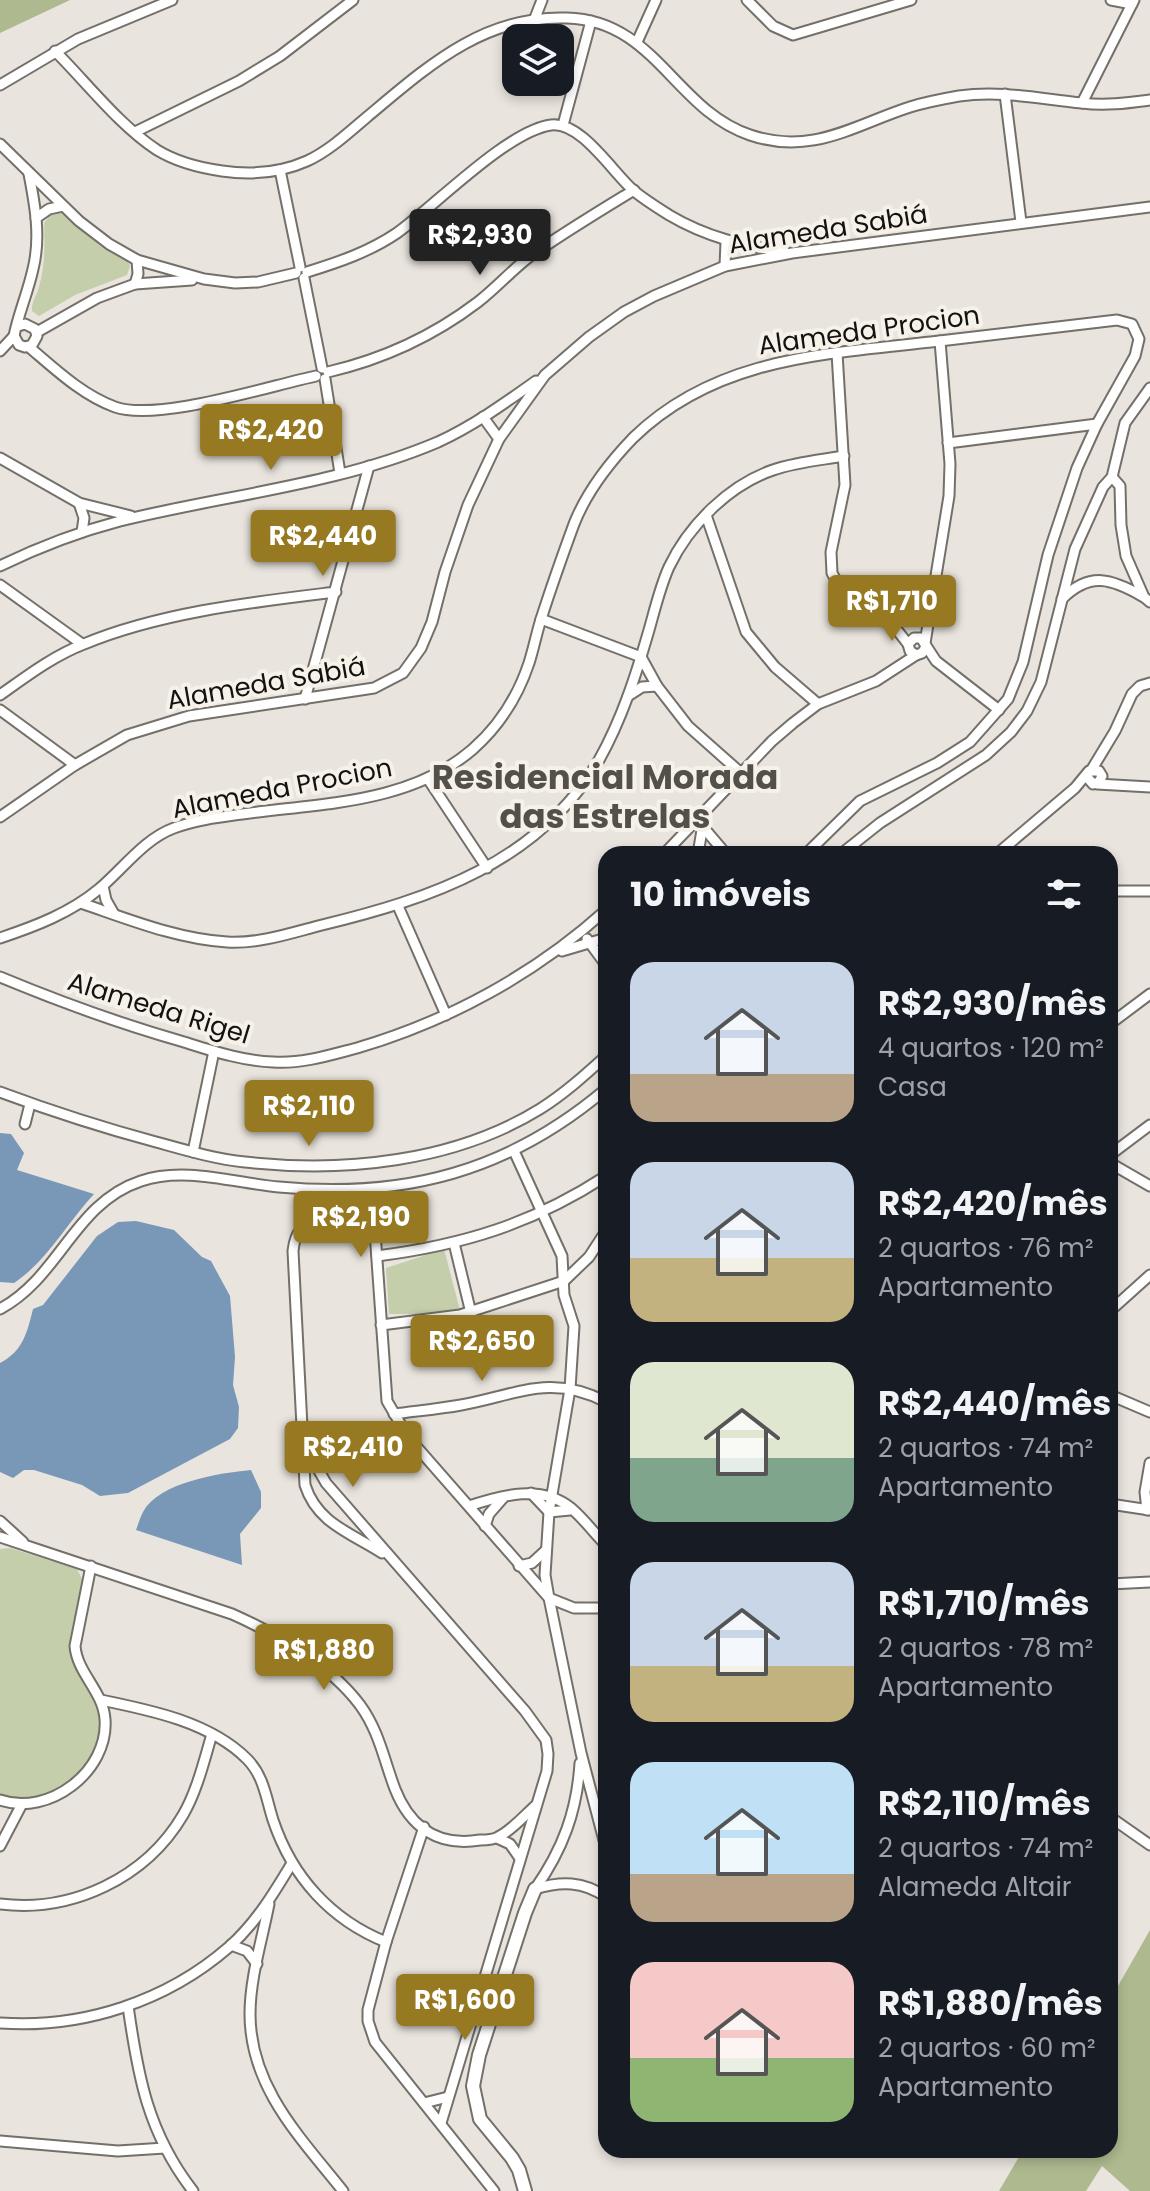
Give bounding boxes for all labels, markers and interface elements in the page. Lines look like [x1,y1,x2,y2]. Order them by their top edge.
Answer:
map controls [502,24,574,96]
button: layers [502,24,574,96]
street label: Alameda Sabiá [726,196,930,262]
pin: R$2,930 [406,209,554,277]
text: R$2,930 [427,217,533,253]
street label: Alameda Procion [756,297,982,363]
pin: R$2,420 [197,404,345,472]
text: R$2,420 [218,412,324,448]
pin: R$2,440 [249,510,397,578]
text: R$2,440 [269,518,377,554]
pin: R$1,710 [818,575,966,643]
text: R$1,710 [846,583,938,619]
street label: Alameda Sabiá [164,648,368,718]
street label: Alameda Procion [169,749,395,827]
district label: Residencial Morada das Estrelas [432,753,778,840]
text: 10 imóveis [630,870,811,918]
icon: filters [1042,872,1086,916]
street label: Alameda Rigel [63,963,255,1053]
text: R$2,930/mês [878,979,1107,1027]
icon: home [694,994,790,1090]
text: 4 quartos · 120 m² [878,1030,1104,1066]
text: Casa [878,1069,947,1105]
pin: R$2,110 [235,1080,383,1148]
text: R$2,110 [263,1088,355,1124]
text: R$2,420/mês [878,1179,1108,1227]
pin: R$2,190 [287,1191,435,1259]
icon: home [694,1194,790,1290]
text: R$2,190 [311,1199,411,1235]
text: 2 quartos · 76 m² [878,1230,1093,1266]
text: Apartamento [878,1269,1053,1305]
pin: R$2,650 [408,1315,556,1383]
text: R$2,650 [429,1323,535,1359]
text: R$2,440/mês [878,1379,1111,1427]
icon: home [694,1394,790,1490]
pin: R$2,410 [279,1421,427,1489]
text: R$2,410 [303,1429,403,1465]
text: 2 quartos · 74 m² [878,1430,1093,1466]
text: Apartamento [878,1469,1053,1505]
text: R$1,710/mês [878,1579,1090,1627]
icon: home [694,1594,790,1690]
pin: R$1,880 [250,1624,398,1692]
text: 2 quartos · 78 m² [878,1630,1093,1666]
text: R$1,880 [273,1632,375,1668]
text: Apartamento [878,1669,1053,1705]
text: R$2,110/mês [878,1779,1091,1827]
icon: home [694,1794,790,1890]
text: 2 quartos · 74 m² [878,1830,1093,1866]
text: Alameda Altair [878,1869,1072,1905]
pin: R$1,600 [391,1974,539,2042]
text: R$1,880/mês [878,1979,1103,2027]
text: R$1,600 [414,1982,516,2018]
icon: home [694,1994,790,2090]
text: 2 quartos · 60 m² [878,2030,1096,2066]
text: Apartamento [878,2069,1053,2105]

